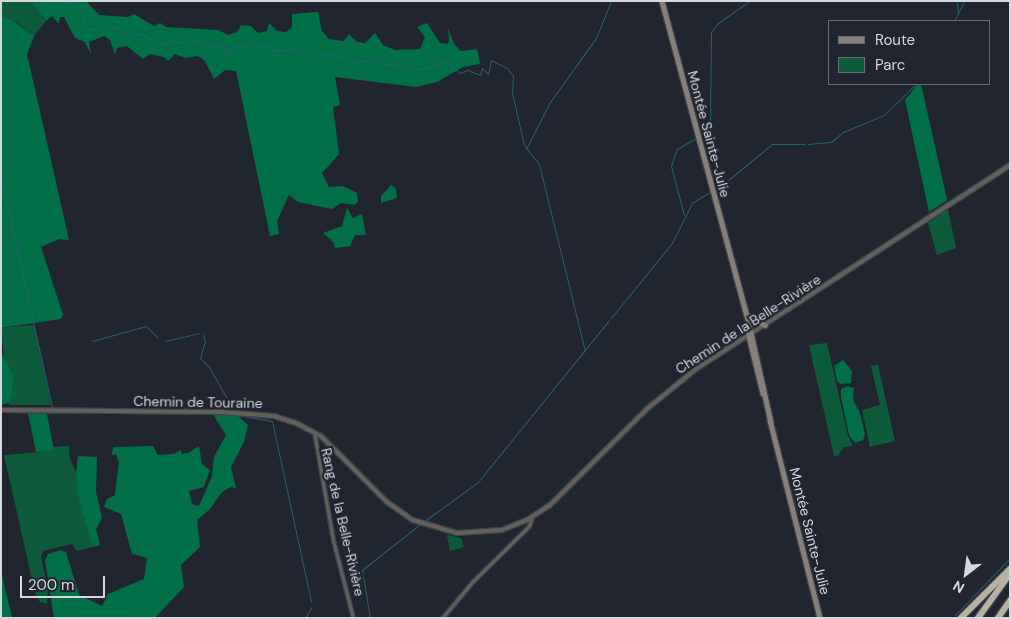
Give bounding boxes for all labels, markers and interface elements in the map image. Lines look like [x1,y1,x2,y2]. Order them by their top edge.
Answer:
legend [828,20,991,85]
text: Route [875,30,915,50]
text: Parc [875,55,905,75]
street label: Montée Sainte-Julie [684,69,734,199]
street label: Chemin de la Belle-Rivière [672,271,824,377]
street label: Chemin de Touraine [133,392,263,412]
street label: Rang de la Belle-Rivière [318,446,368,598]
street label: Montée Sainte-Julie [786,466,834,596]
north arrow [941,549,991,599]
scale bar [22,566,108,598]
text: 200 m [28,575,74,595]
text: N [950,577,967,597]

